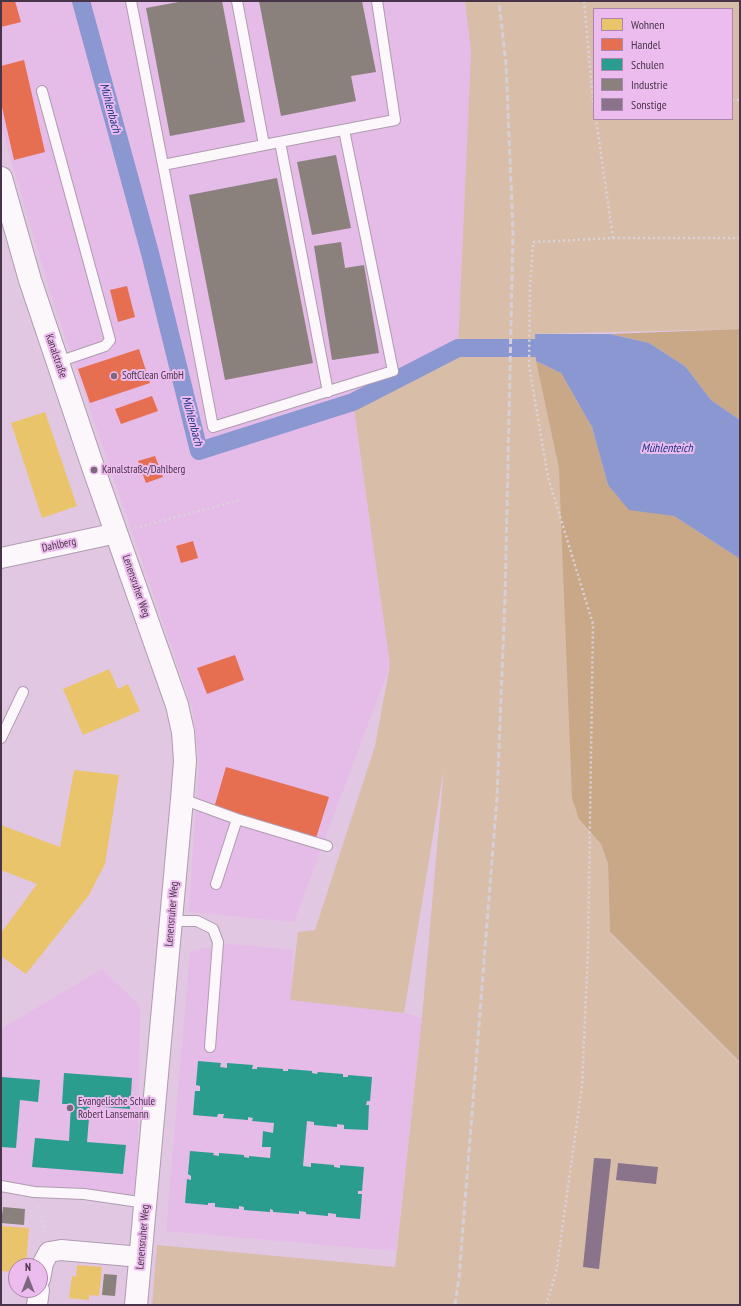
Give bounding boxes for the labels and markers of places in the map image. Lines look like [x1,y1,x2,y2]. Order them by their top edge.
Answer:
place label: SoftClean GmbH [122,369,184,383]
marker: SoftClean GmbH [109,371,119,381]
place label: Kanalstraße/Dahlberg [102,463,185,477]
marker: Kanalstraße/Dahlberg [89,465,99,475]
place label: Evangelische Schule Robert Lansemann [78,1095,155,1121]
marker: Evangelische Schule Robert Lansemann [65,1103,75,1113]

